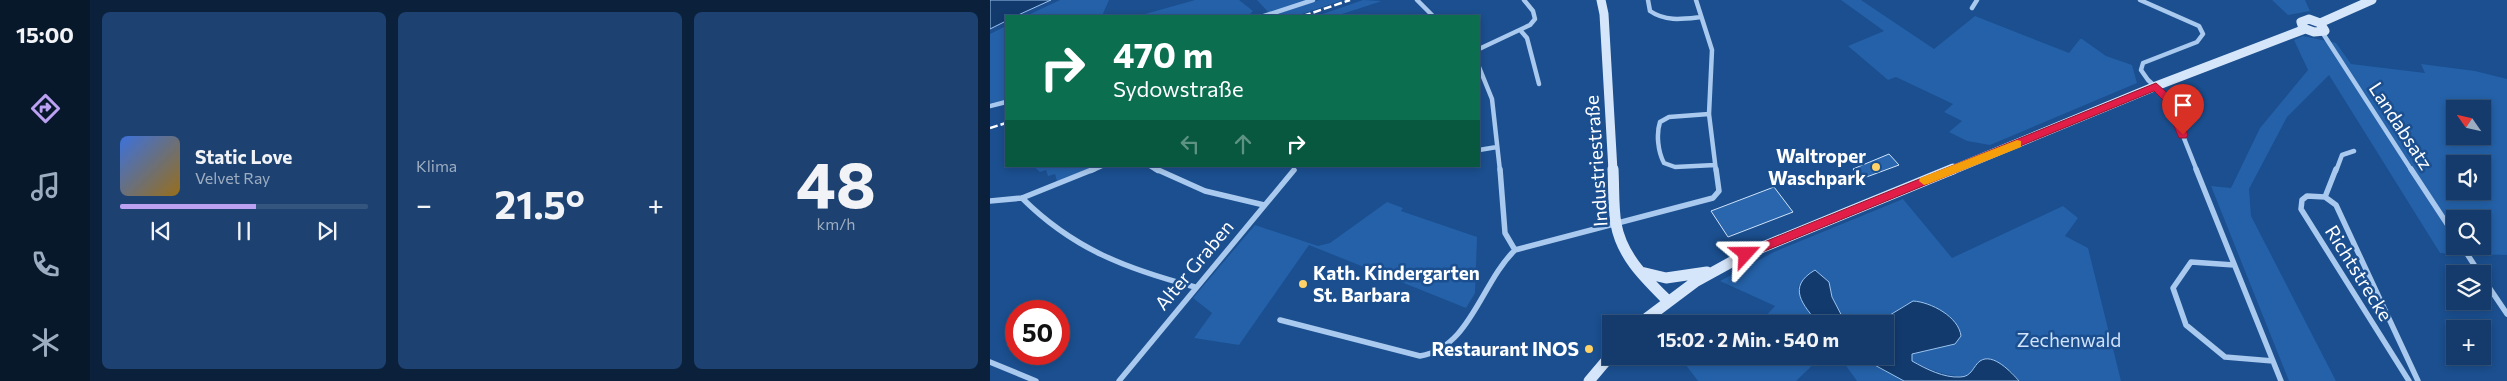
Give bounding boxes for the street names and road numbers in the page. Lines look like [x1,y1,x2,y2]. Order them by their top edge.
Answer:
street label: Landabsatz [2365,78,2438,174]
street label: Industriestraße [1579,94,1612,228]
street label: Alter Graben [1149,215,1238,314]
street label: Richtstrecke [2321,221,2398,325]

